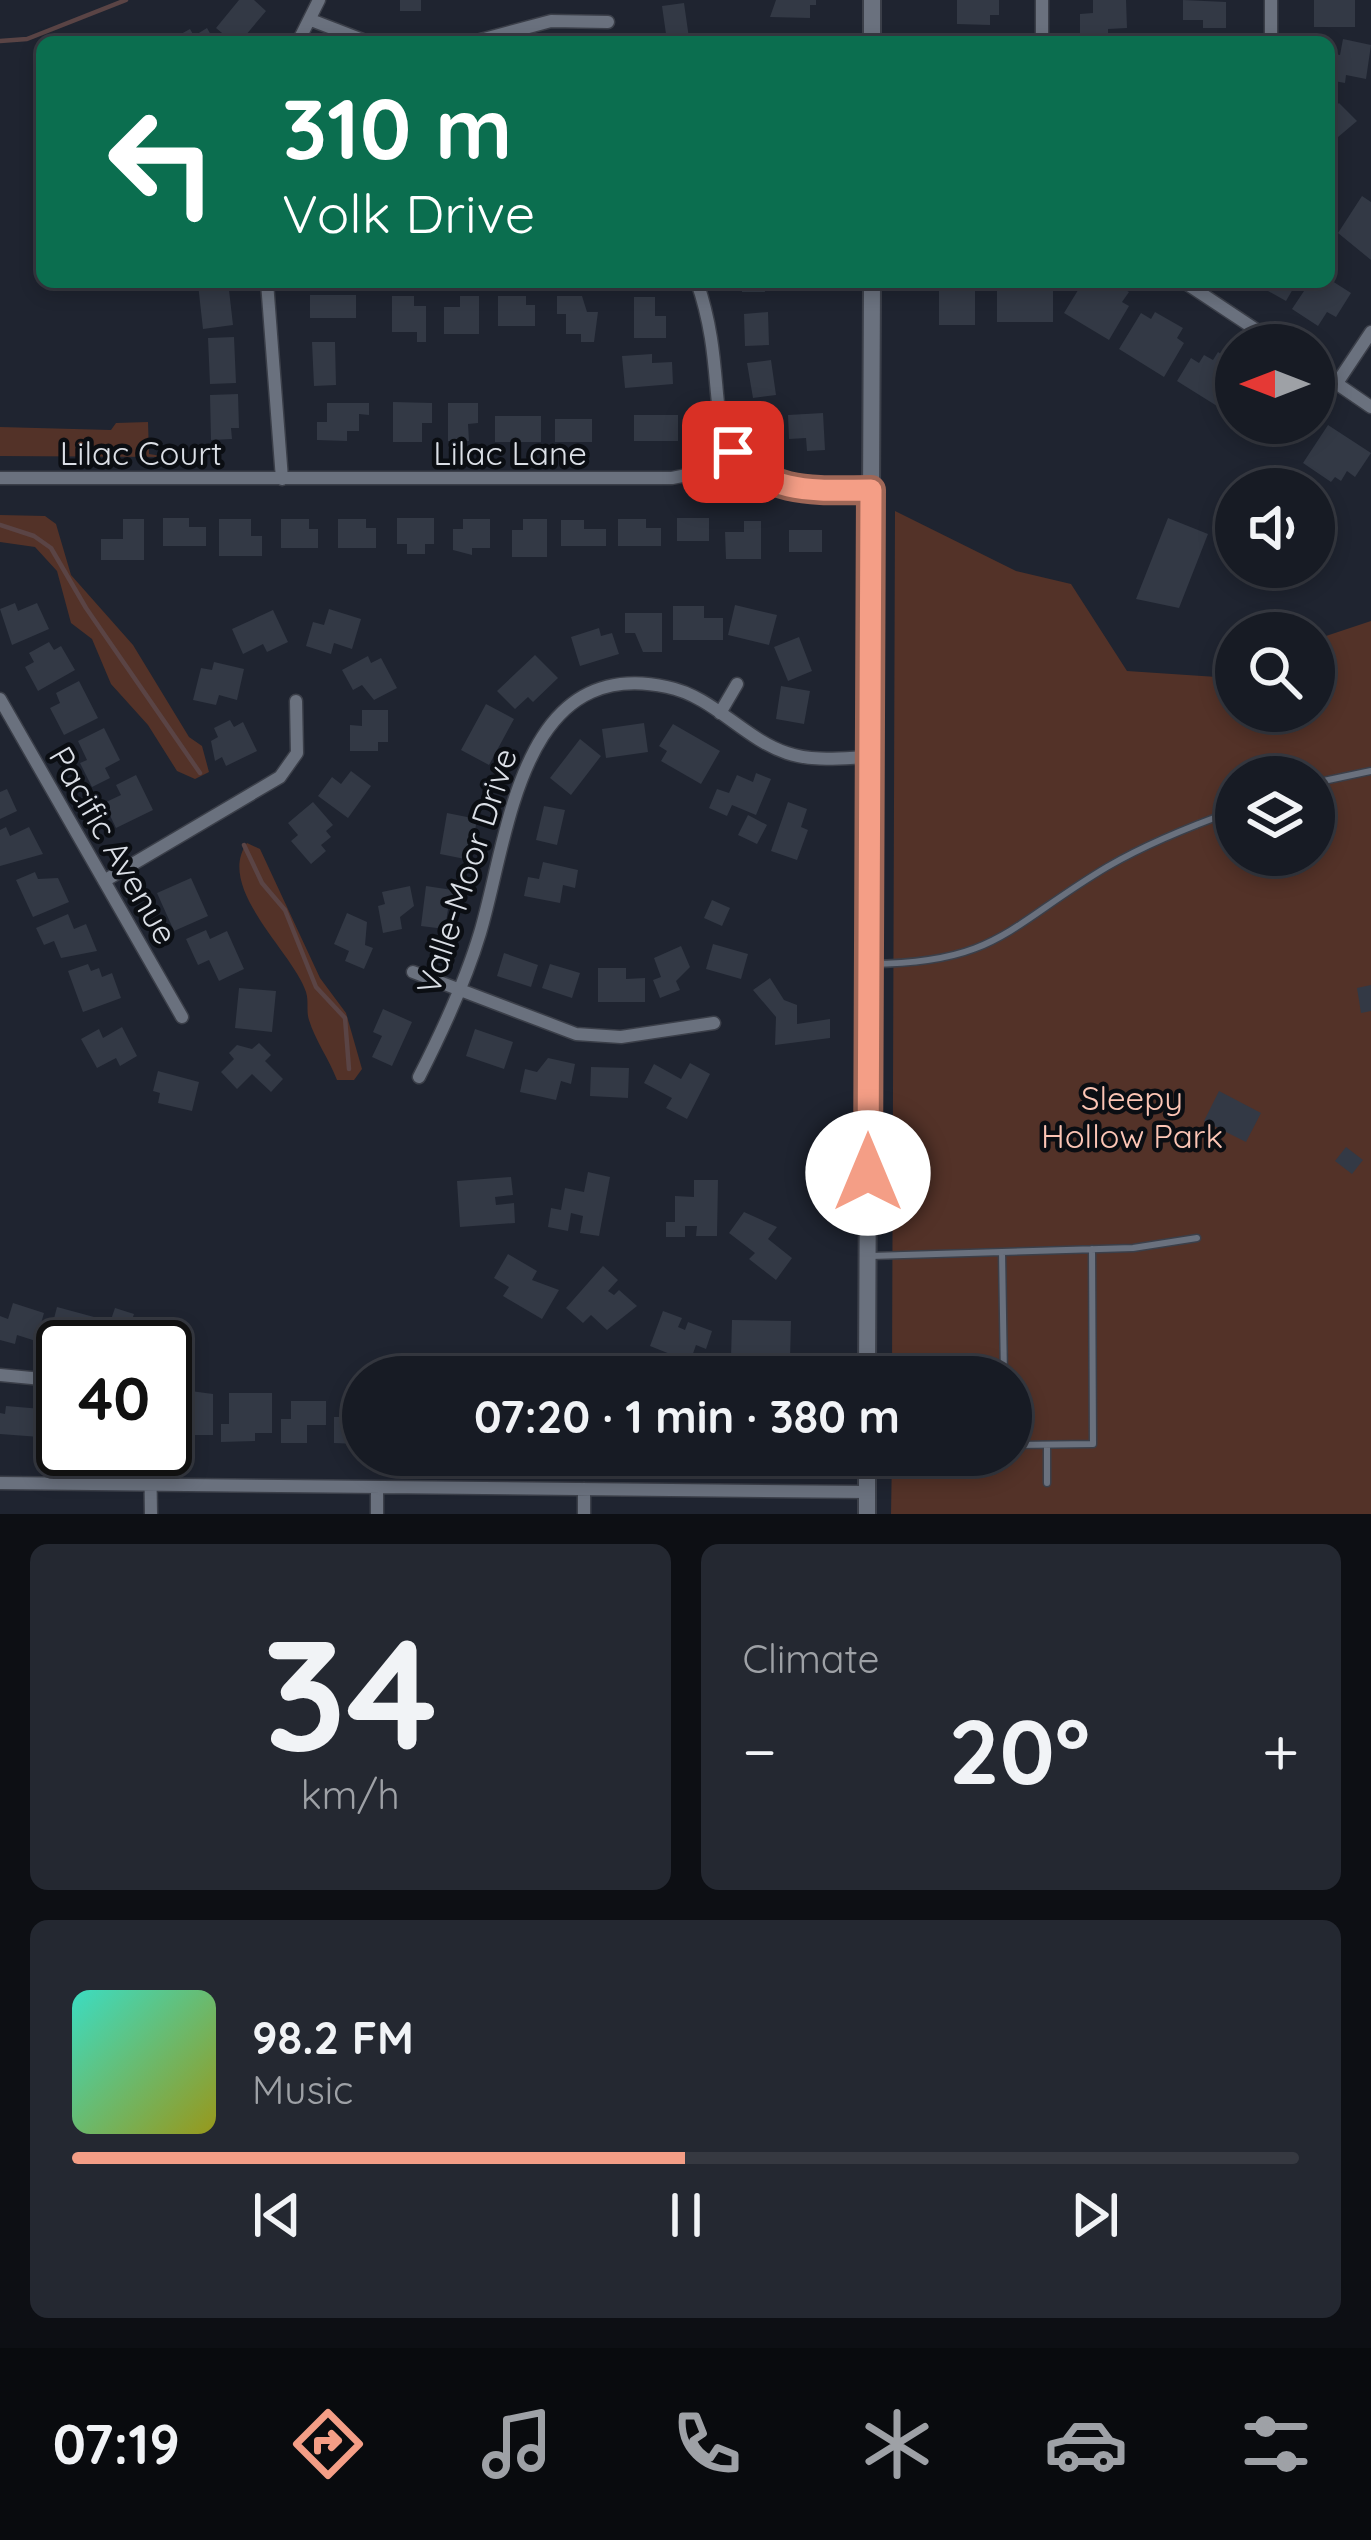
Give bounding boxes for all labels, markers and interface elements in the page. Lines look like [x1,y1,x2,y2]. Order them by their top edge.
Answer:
text: 310 m [282,75,512,180]
icon: left [84,84,240,240]
text: Volk Drive [282,179,535,247]
north arrow [1215,324,1335,444]
map controls [1215,324,1335,876]
pin [682,401,784,503]
icon: arrive [700,419,766,485]
street label: Lilac Court [60,432,222,473]
street label: Lilac Lane [433,432,587,473]
button: sound [1215,468,1335,588]
button: search [1215,612,1335,732]
street label: Pacific Avenue [41,739,187,951]
street label: Valle-Moor Drive [407,743,525,999]
button: layers [1215,756,1335,876]
park label: Sleepy Hollow Park [1041,1077,1223,1156]
position arrow [805,1110,931,1236]
speed limit sign: 40 [36,1320,192,1476]
text: 07:20 · 1 min · 380 m [474,1388,900,1444]
text: 34 [263,1594,438,1789]
text: Climate [743,1634,880,1683]
text: 20° [948,1694,1090,1807]
text: − [743,1709,777,1792]
text: + [1262,1709,1299,1792]
text: km/h [301,1770,400,1819]
text: 98.2 FM [252,2009,414,2065]
text: Music [252,2065,353,2114]
icon: previous [244,2182,310,2248]
icon: pause [653,2182,719,2248]
icon: next [1062,2182,1128,2248]
icon: directions [286,2402,370,2486]
icon: music [475,2402,559,2486]
icon: phone [665,2402,749,2486]
icon: climate [855,2402,939,2486]
icon: car [1044,2402,1128,2486]
icon: filters [1234,2402,1318,2486]
text: 07:19 [53,2410,180,2478]

